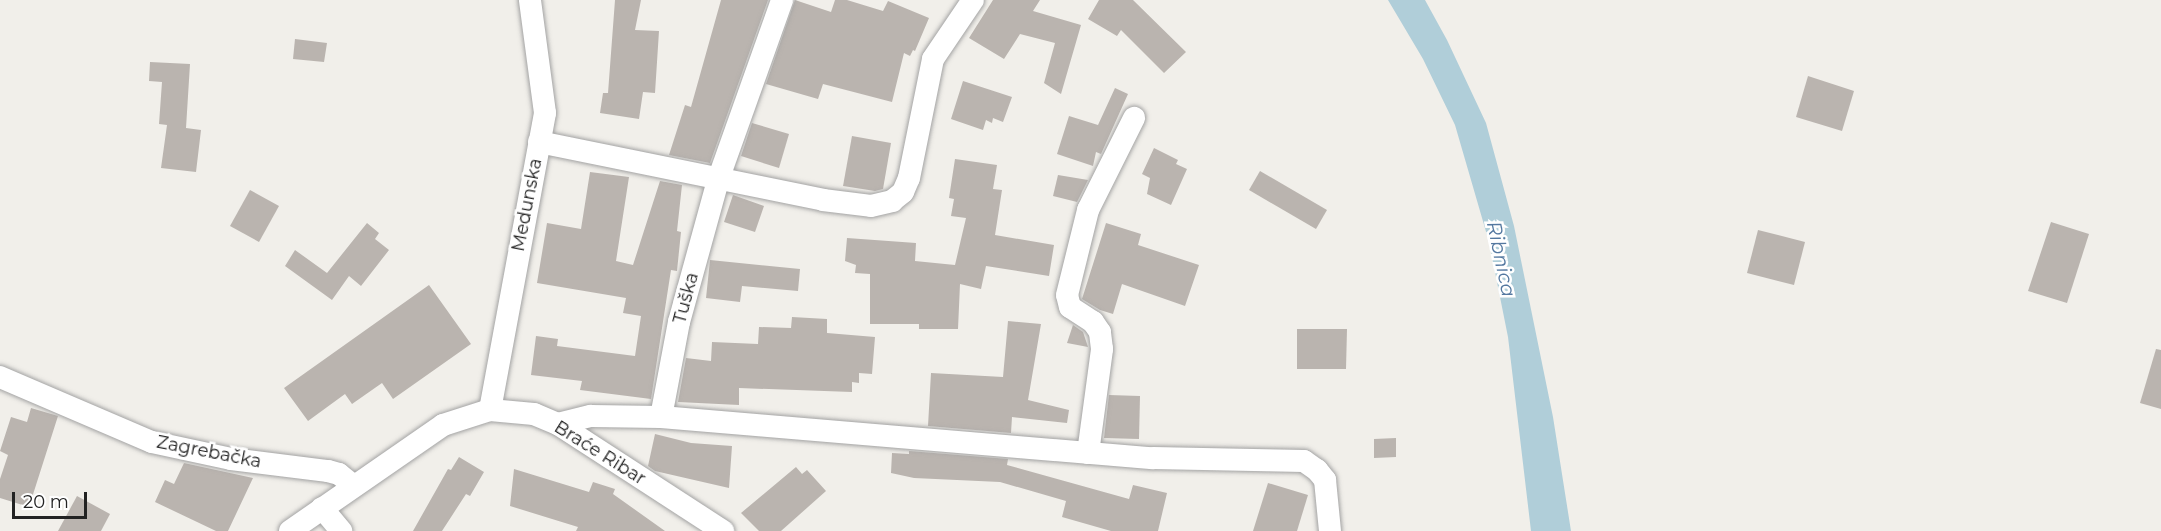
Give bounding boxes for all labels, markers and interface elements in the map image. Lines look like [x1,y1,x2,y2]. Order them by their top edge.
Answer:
street label: Medunska [507,157,547,253]
water label: Ribnica [1481,219,1521,299]
street label: Tuška [669,270,703,326]
street label: Braće Ribar [550,416,650,490]
street label: Zagrebačka [155,431,263,473]
scale bar [15,480,90,518]
text: 20 m [23,491,69,513]

